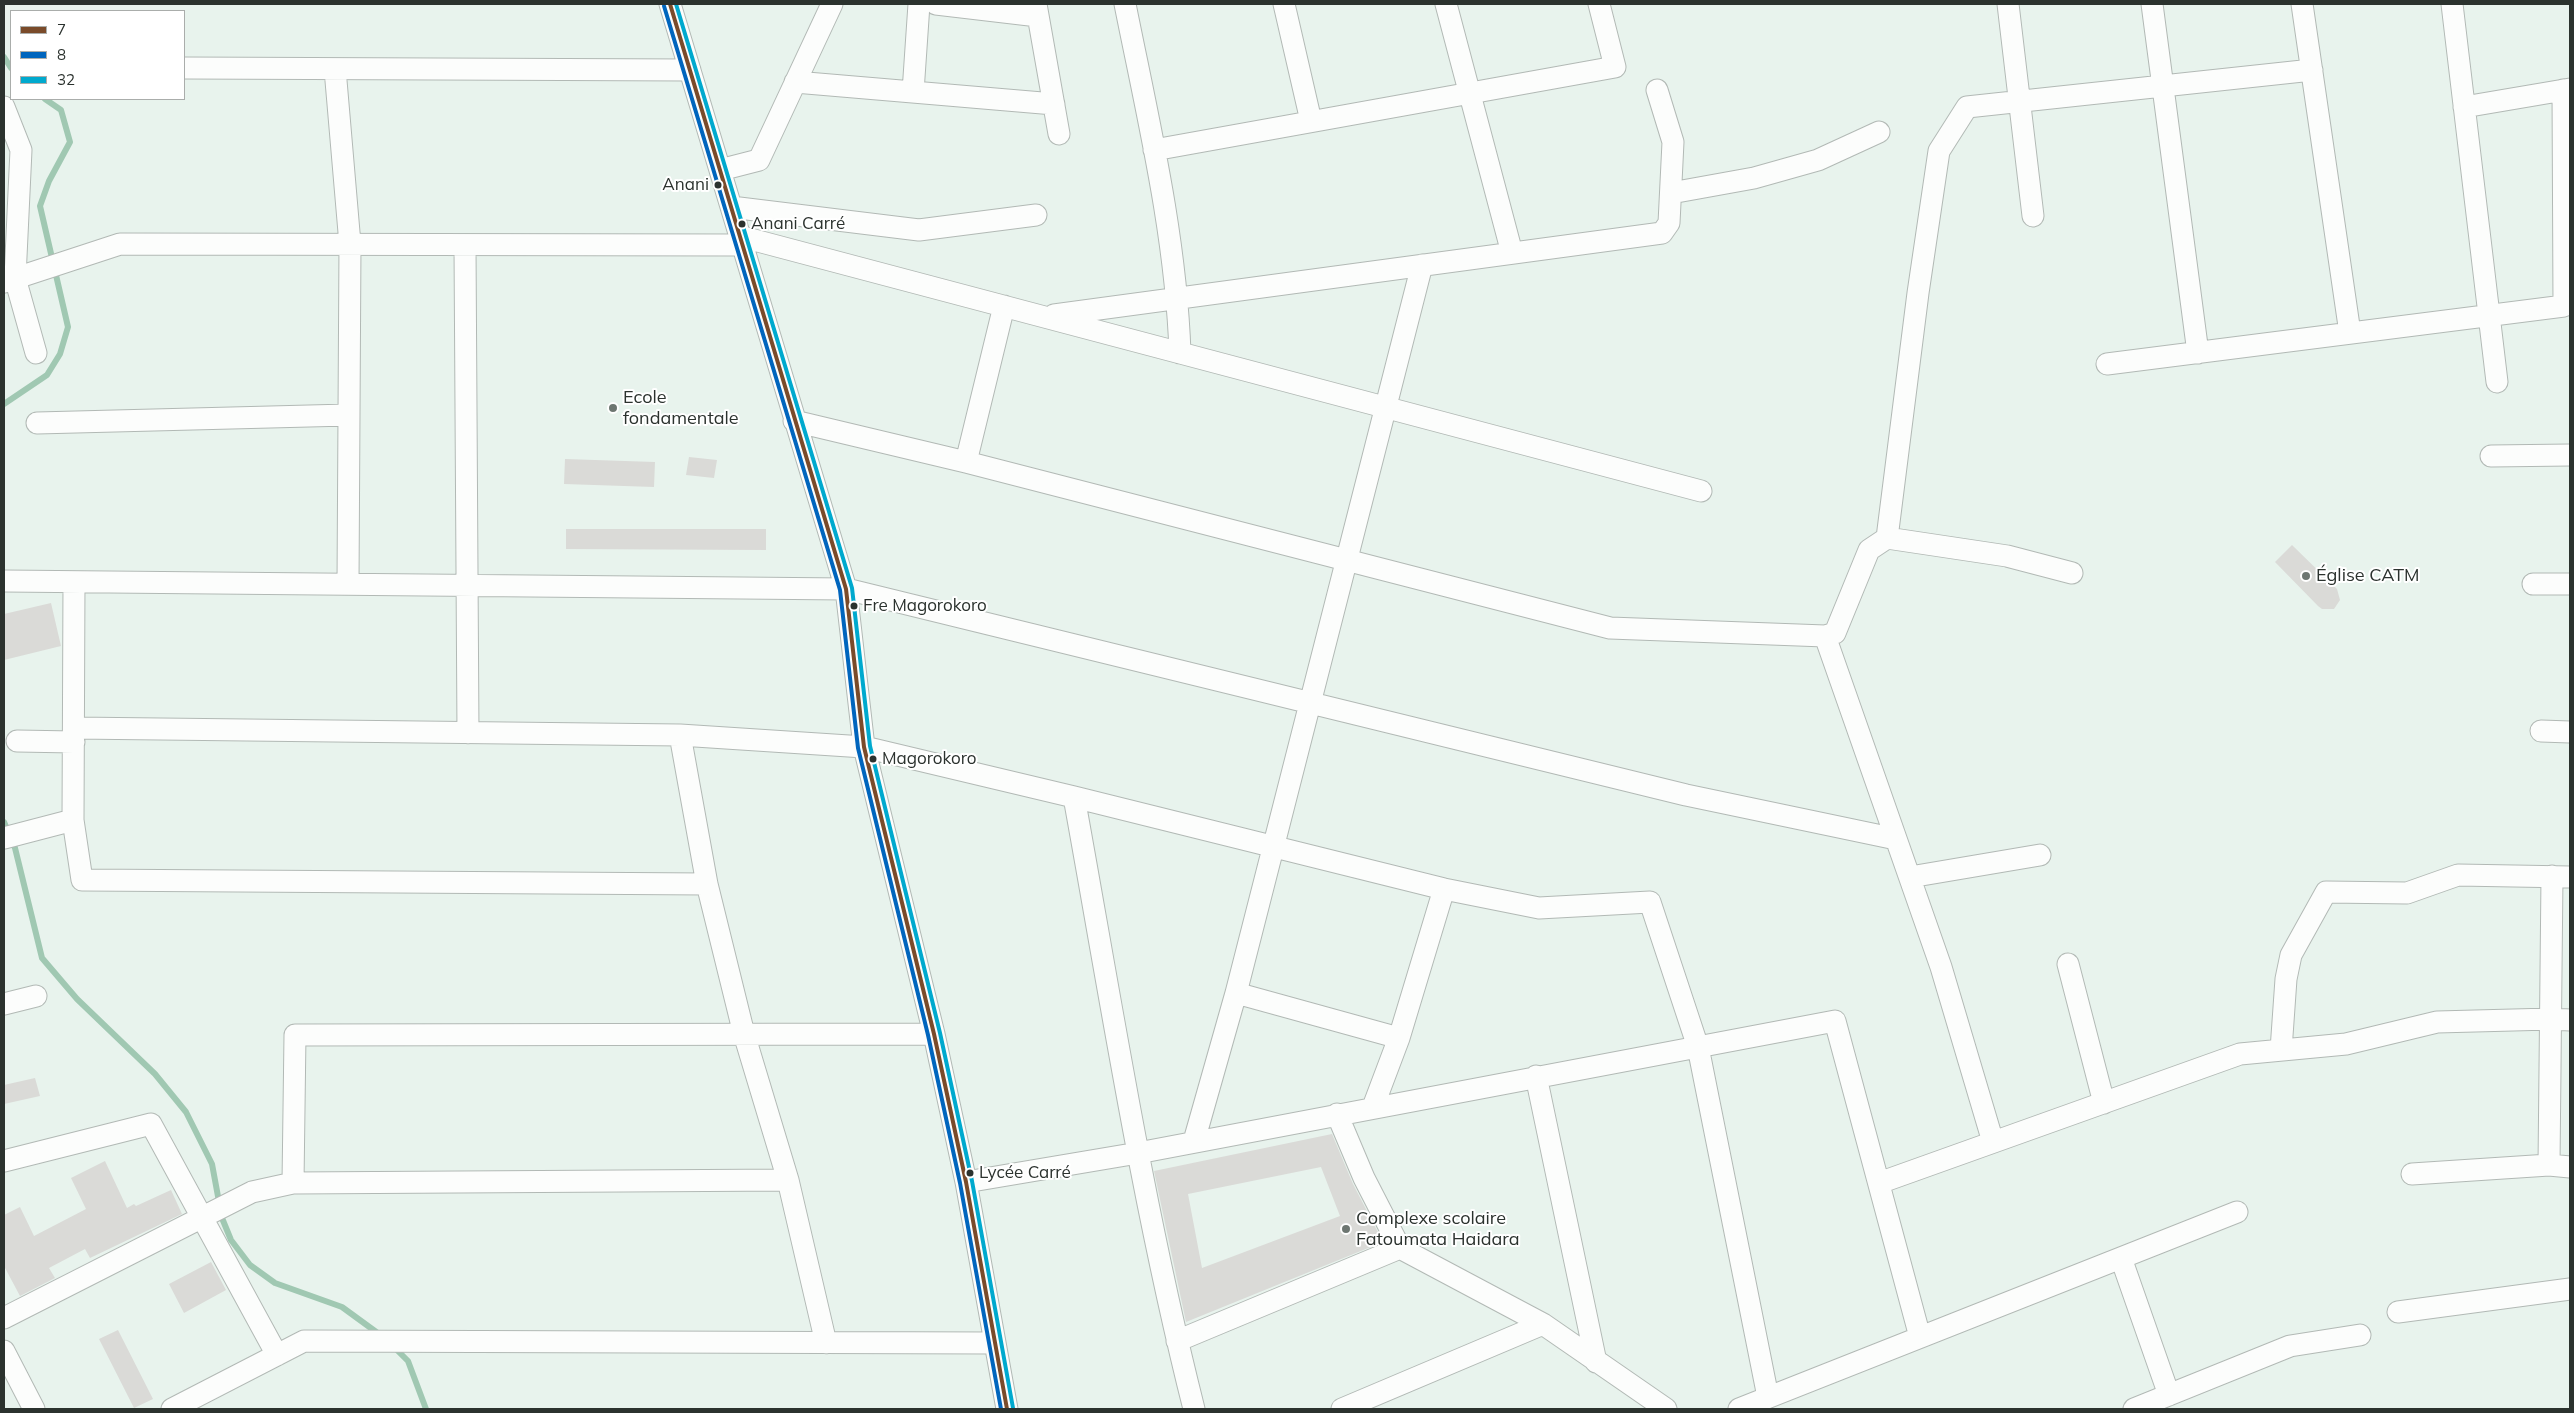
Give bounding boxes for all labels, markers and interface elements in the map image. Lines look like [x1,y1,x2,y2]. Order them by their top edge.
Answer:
legend [10,10,185,100]
text: 7 [57,20,66,39]
text: 8 [57,45,66,64]
text: 32 [57,70,75,89]
place label: Anani [662,175,709,195]
marker: Anani [713,180,723,190]
place label: Anani Carré [751,214,845,234]
marker: Anani Carré [737,219,747,229]
place label: Ecole fondamentale [623,387,739,429]
marker: Ecole fondamentale [607,402,619,414]
place label: Église CATM [2316,565,2420,587]
marker: Église CATM [2300,570,2312,582]
place label: Fre Magorokoro [863,596,987,616]
marker: Fre Magorokoro [849,601,859,611]
place label: Magorokoro [882,749,977,769]
marker: Magorokoro [868,754,878,764]
place label: Lycée Carré [979,1163,1071,1183]
marker: Lycée Carré [965,1168,975,1178]
place label: Complexe scolaire Fatoumata Haidara [1356,1208,1520,1250]
marker: Complexe scolaire Fatoumata Haidara [1340,1223,1352,1235]

